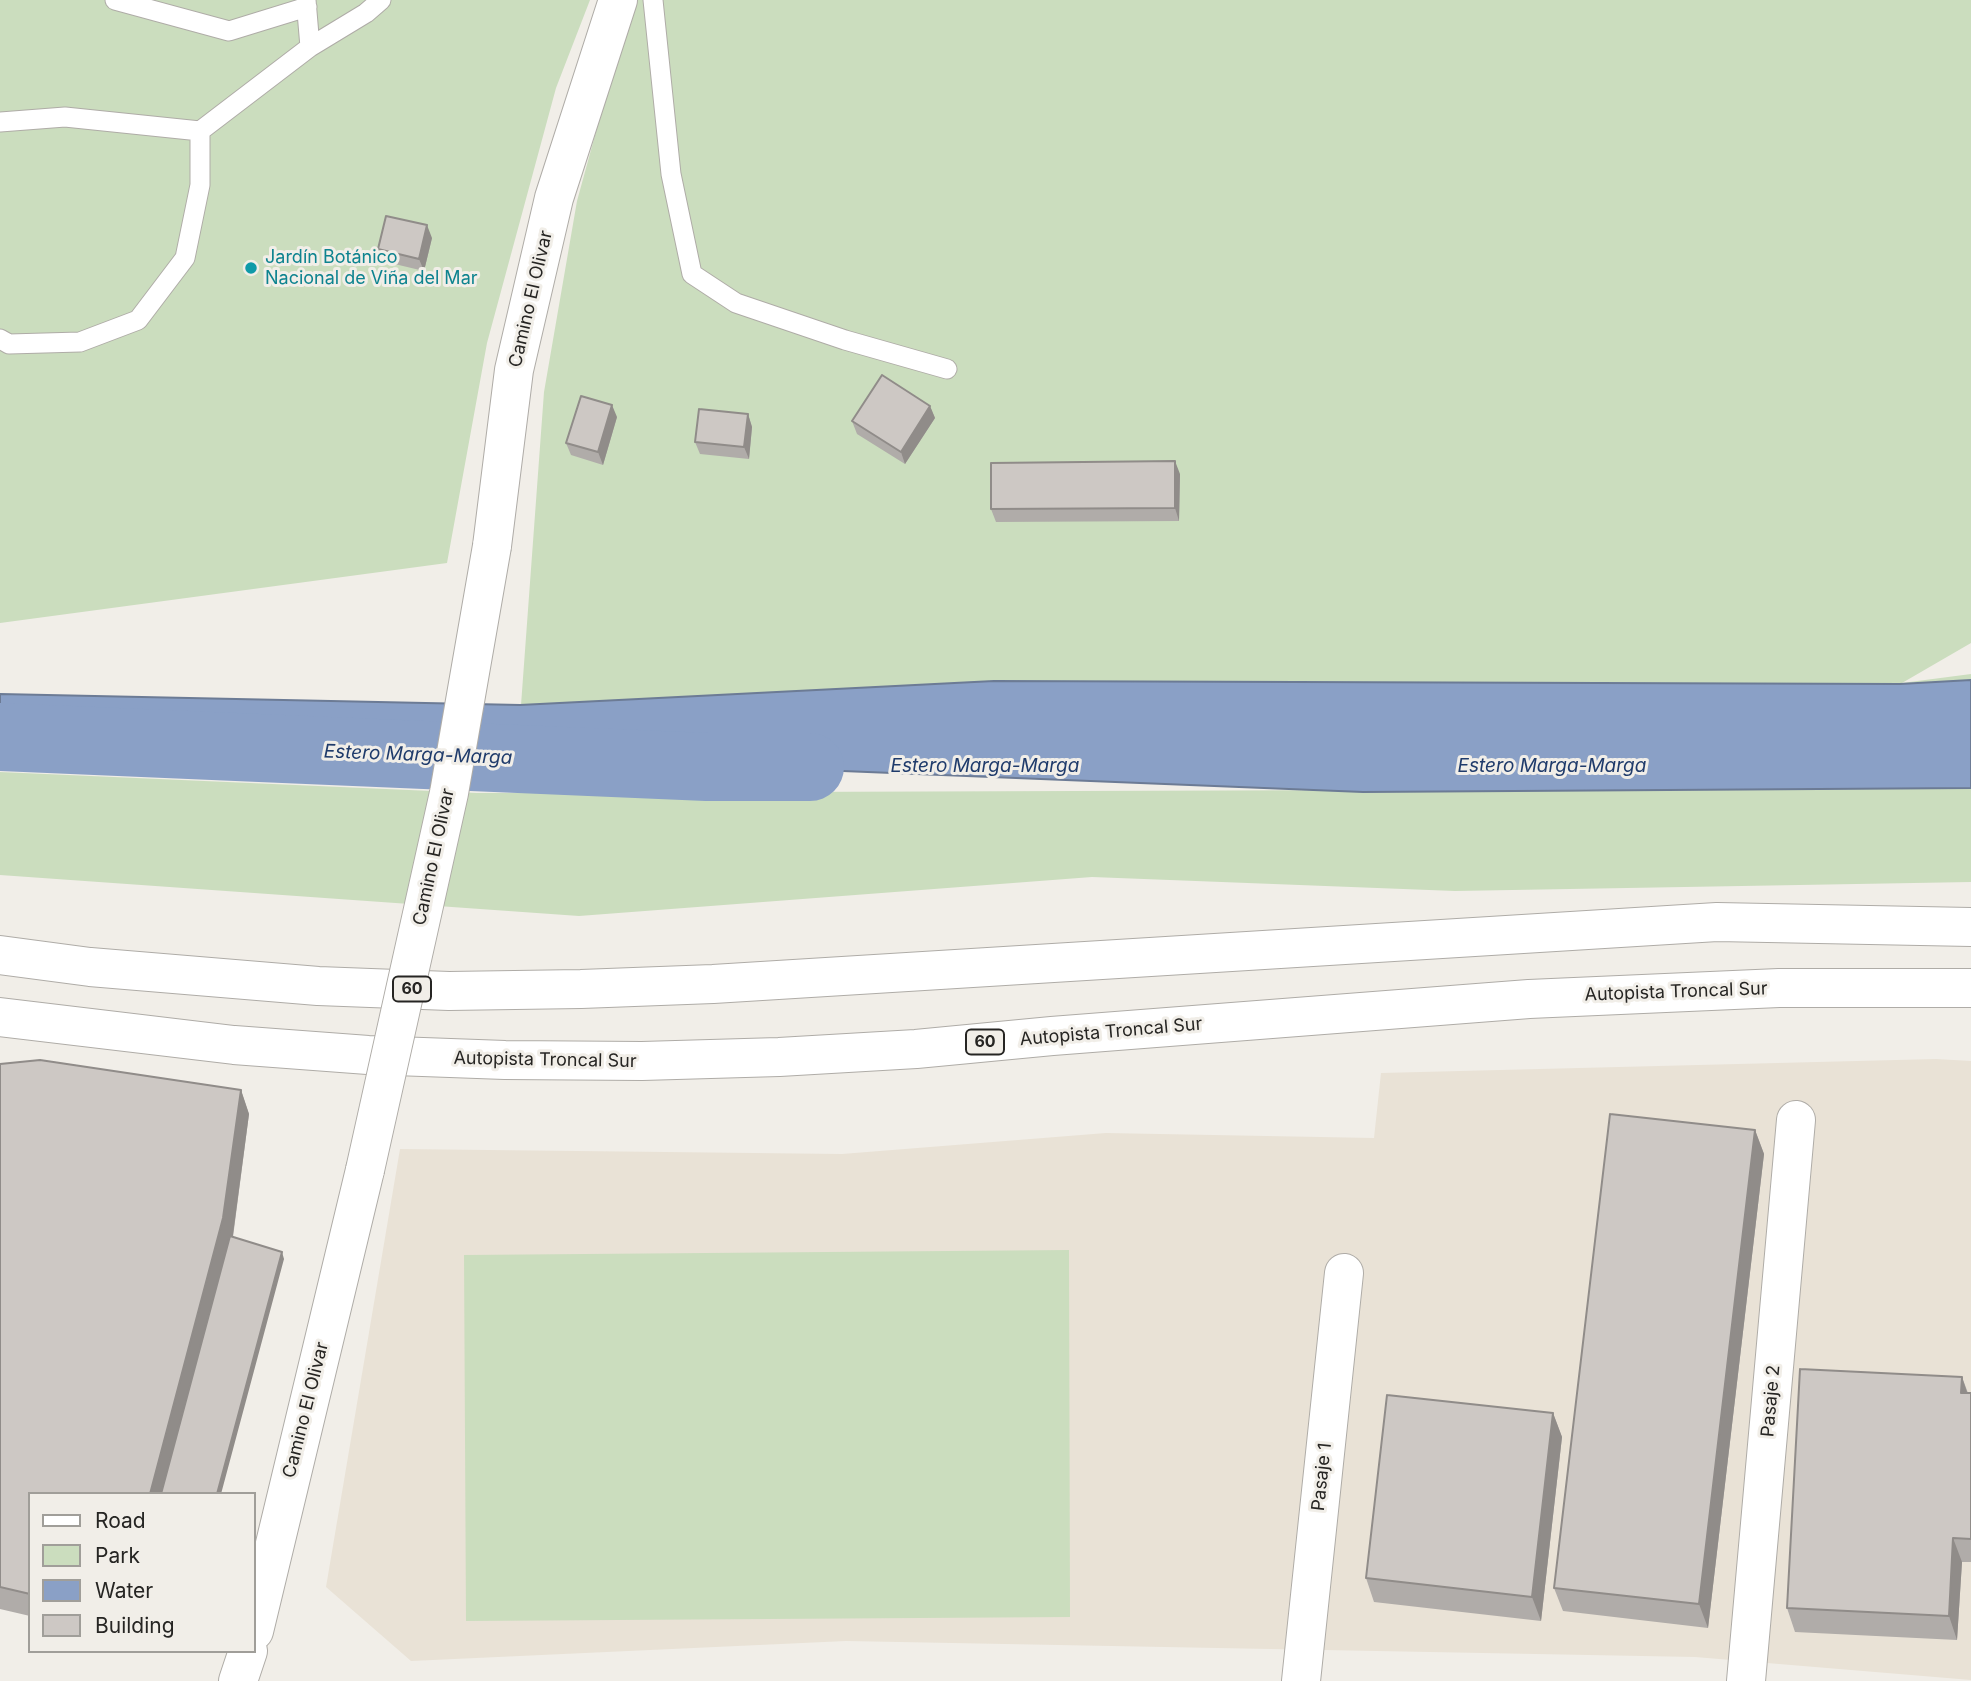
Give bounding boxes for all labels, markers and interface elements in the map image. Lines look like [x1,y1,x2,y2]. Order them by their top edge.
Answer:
street label: Camino El Olivar [505,229,557,369]
place label: Jardín Botánico Nacional de Viña del Mar [265,247,478,290]
marker: Jardín Botánico Nacional de Viña del Mar [243,260,259,276]
water label: Estero Marga-Marga [323,740,513,770]
water label: Estero Marga-Marga [891,755,1079,777]
water label: Estero Marga-Marga [1458,755,1646,777]
street label: Camino El Olivar [409,787,459,927]
road number: 60 [393,976,431,1001]
street label: Autopista Troncal Sur [1584,978,1768,1006]
street label: Autopista Troncal Sur [1019,1013,1203,1051]
road number: 60 [966,1030,1004,1054]
street label: Autopista Troncal Sur [453,1048,637,1072]
street label: Camino El Olivar [279,1340,333,1480]
street label: Pasaje 2 [1757,1364,1785,1438]
street label: Pasaje 1 [1308,1442,1336,1512]
legend [28,1492,256,1653]
text: Road [95,1508,146,1533]
text: Park [95,1543,140,1568]
text: Water [95,1578,153,1603]
text: Building [95,1613,175,1638]

